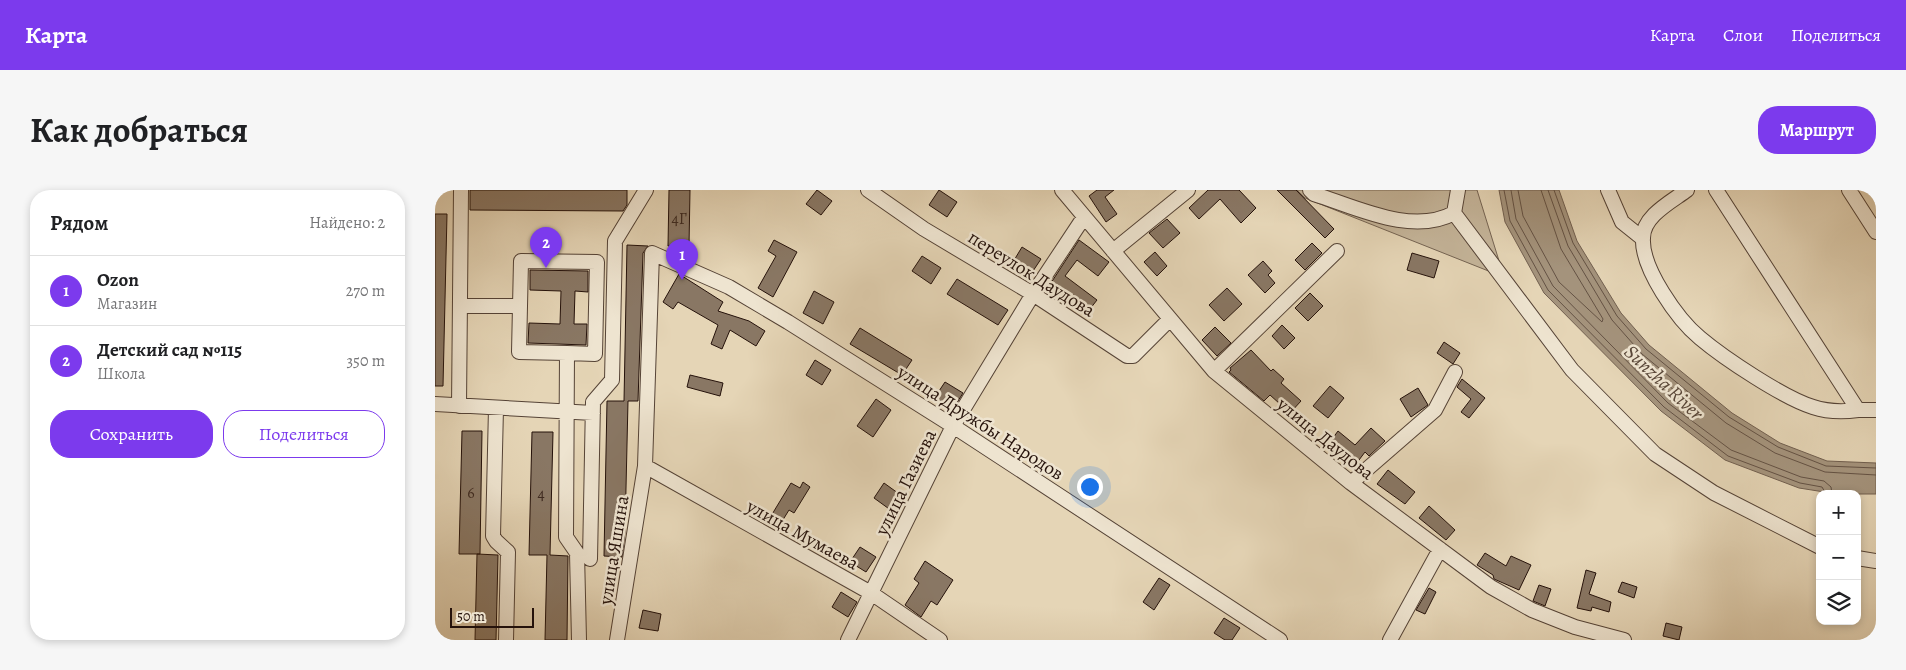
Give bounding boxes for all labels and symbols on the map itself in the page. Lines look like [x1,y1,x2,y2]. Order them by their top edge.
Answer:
house number: 4Г [671,208,687,230]
street label: переулок Даудова [963,224,1100,323]
pin: 2 [530,227,562,268]
pin: 1 [666,239,698,280]
water label: Sunzha River [1618,339,1710,427]
street label: улица Дружбы Народов [891,359,1069,486]
street label: улица Даудова [1271,391,1380,486]
street label: улица Газиева [869,425,943,541]
your location [1077,474,1103,500]
house number: 6 [467,482,475,504]
house number: 4 [537,483,545,505]
street label: улица Яшина [592,493,635,608]
street label: улица Мумаева [741,493,863,577]
scale bar [450,605,534,628]

